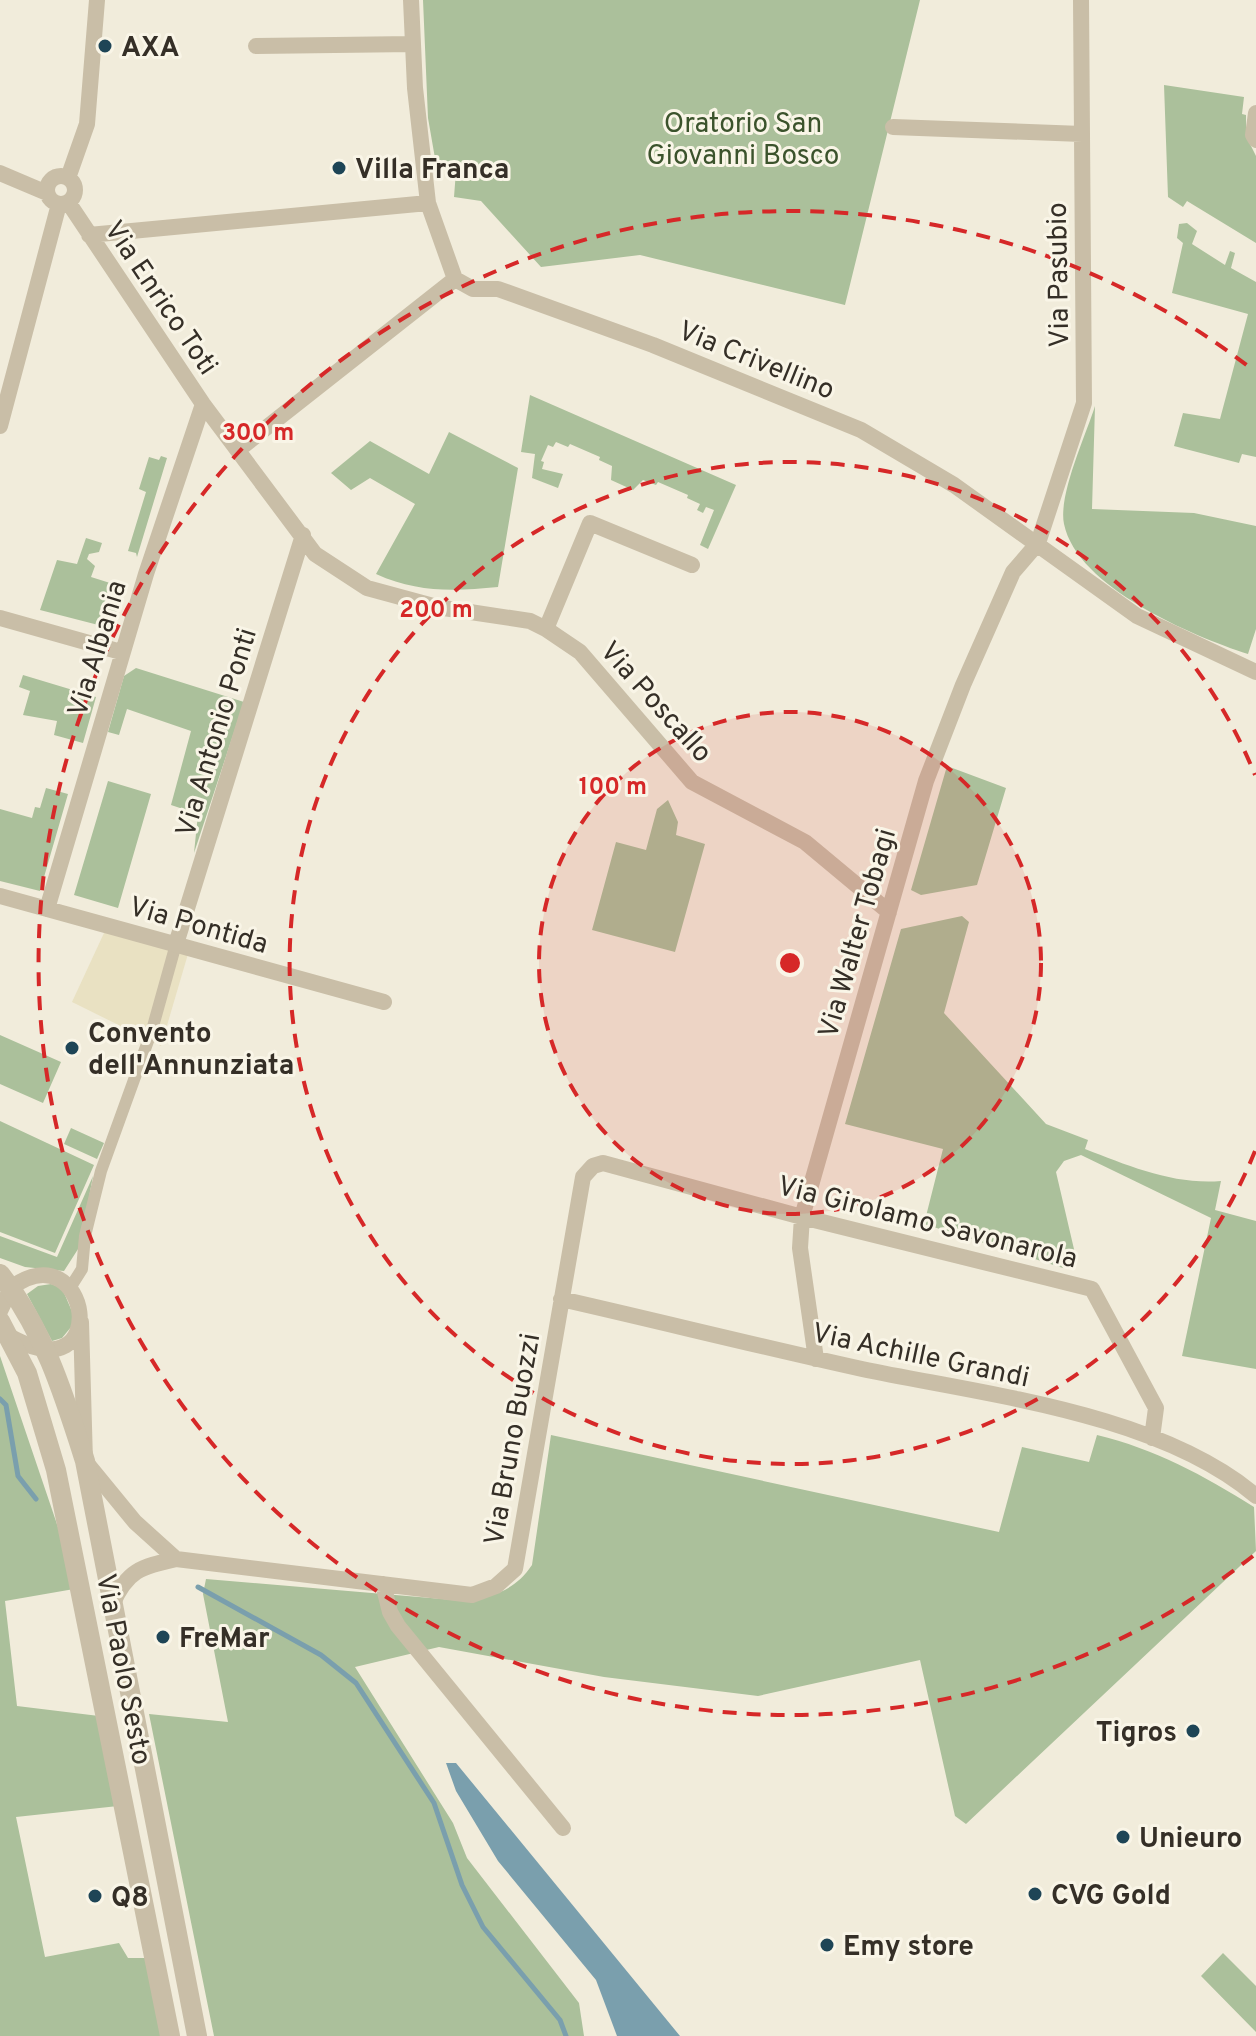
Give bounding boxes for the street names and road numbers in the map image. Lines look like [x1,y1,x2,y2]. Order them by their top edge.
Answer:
street label: Via Pasubio [1041,202,1079,348]
street label: Via Enrico Toti [95,214,224,383]
street label: Via Crivellino [672,314,839,409]
street label: Via Albania [61,576,137,721]
street label: Via Antonio Ponti [169,624,267,842]
street label: Via Poscallo [591,635,719,771]
street label: Via Walter Tobagi [812,825,906,1043]
street label: Via Pontida [125,890,272,964]
street label: Via Girolamo Savonarola [774,1169,1081,1279]
street label: Via Achille Grandi [808,1316,1032,1398]
street label: Via Bruno Buozzi [478,1331,550,1548]
street label: Via Paolo Sesto [86,1571,158,1768]

